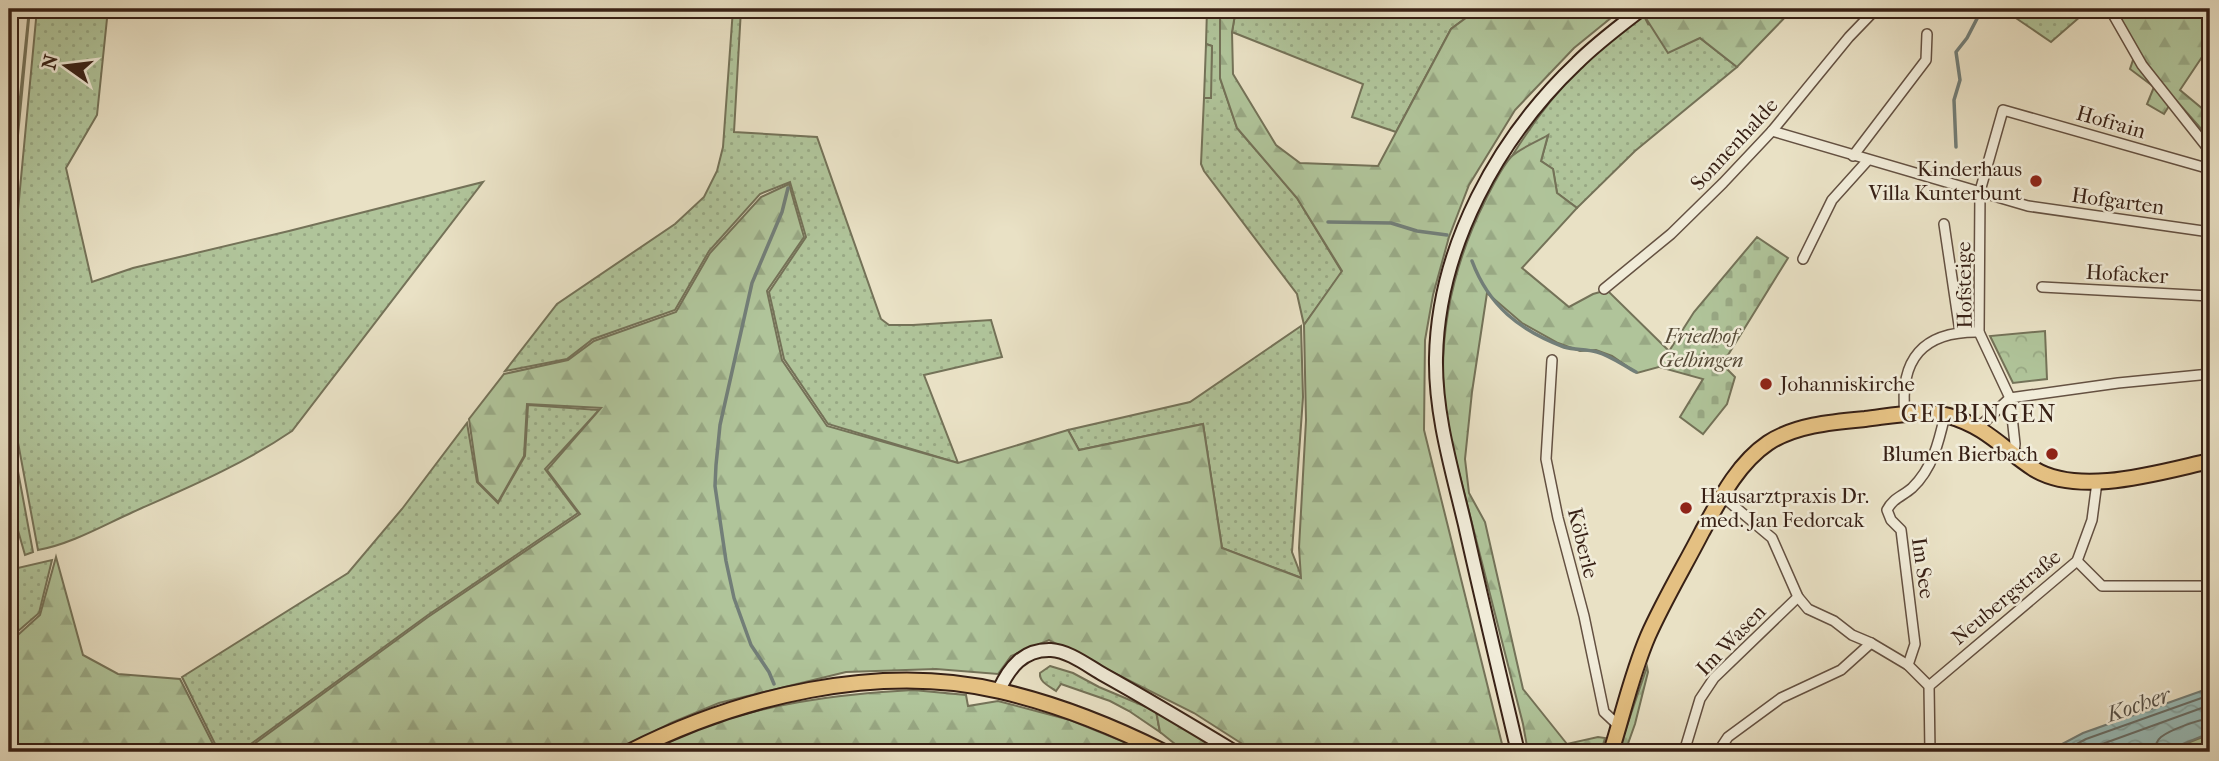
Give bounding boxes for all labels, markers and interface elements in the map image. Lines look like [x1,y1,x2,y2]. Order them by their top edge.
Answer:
north arrow [32,32,102,102]
text: N [38,52,63,72]
street label: Sonnenhalde [1685,93,1783,195]
street label: Hofrain [2074,101,2148,143]
place label: Kinderhaus Villa Kunterbunt [1868,157,2023,205]
marker: Kinderhaus Villa Kunterbunt [2028,173,2044,189]
street label: Hofgarten [2070,183,2166,219]
street label: Hofsteige [1951,241,1977,329]
street label: Hofacker [2085,260,2169,288]
park label: Friedhof Gelbingen [1659,324,1744,372]
place label: Johanniskirche [1778,372,1915,396]
marker: Johanniskirche [1758,376,1774,392]
district label: GELBINGEN [1901,400,2057,428]
place label: Blumen Bierbach [1882,442,2038,466]
marker: Blumen Bierbach [2044,446,2060,462]
place label: Hausarztpraxis Dr. med. Jan Fedorcak [1700,484,1869,532]
marker: Hausarztpraxis Dr. med. Jan Fedorcak [1678,500,1694,516]
street label: Köberle [1563,505,1603,581]
street label: Im See [1907,536,1939,600]
street label: Neubergstraße [1947,544,2065,650]
street label: Im Wasen [1691,600,1771,680]
water label: Kocher [2101,680,2175,729]

